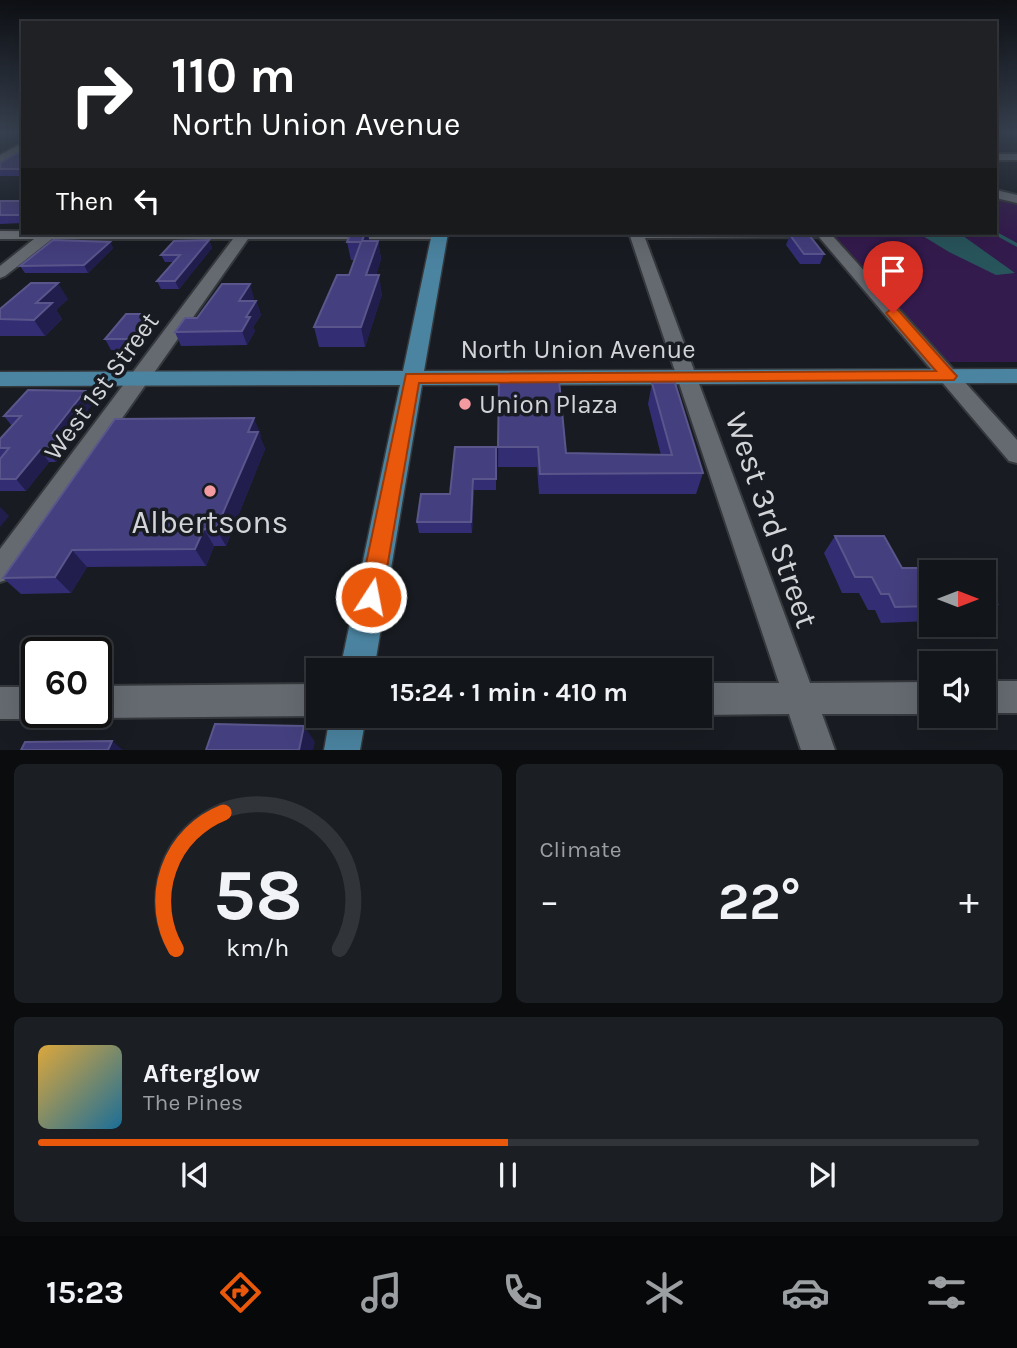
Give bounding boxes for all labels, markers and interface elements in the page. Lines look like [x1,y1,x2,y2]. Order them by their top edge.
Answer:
text: 110 m [171,47,296,104]
icon: right [56,49,147,140]
text: North Union Avenue [171,106,460,143]
icon: left [128,182,166,220]
text: Then [56,186,114,217]
pin [863,241,923,313]
icon: arrive [874,252,912,290]
street label: West 1st Street [37,306,165,466]
street label: North Union Avenue [460,334,696,365]
place label: Union Plaza [479,389,618,420]
marker: Union Plaza [457,396,473,412]
street label: West 3rd Street [717,408,826,633]
marker: Albertsons [202,483,218,499]
place label: Albertsons [132,504,288,541]
position arrow [334,560,408,634]
north arrow [919,560,996,637]
map controls [919,560,996,728]
speed limit sign: 60 [21,637,112,728]
button: sound [919,651,996,728]
text: 15:24 · 1 min · 410 m [390,677,628,708]
text: Climate [540,836,622,863]
text: 58 [213,853,302,938]
text: 22° [718,871,801,932]
text: − [540,879,559,924]
text: + [959,879,979,924]
text: km/h [226,933,289,962]
text: Afterglow [143,1058,260,1089]
text: The Pines [143,1089,243,1116]
icon: previous [176,1156,214,1194]
icon: pause [489,1156,527,1194]
icon: next [803,1156,841,1194]
icon: directions [216,1268,265,1317]
icon: music [357,1268,406,1317]
icon: phone [498,1268,547,1317]
icon: climate [640,1268,689,1317]
icon: car [781,1268,830,1317]
icon: filters [922,1268,971,1317]
text: 15:23 [46,1274,124,1311]

